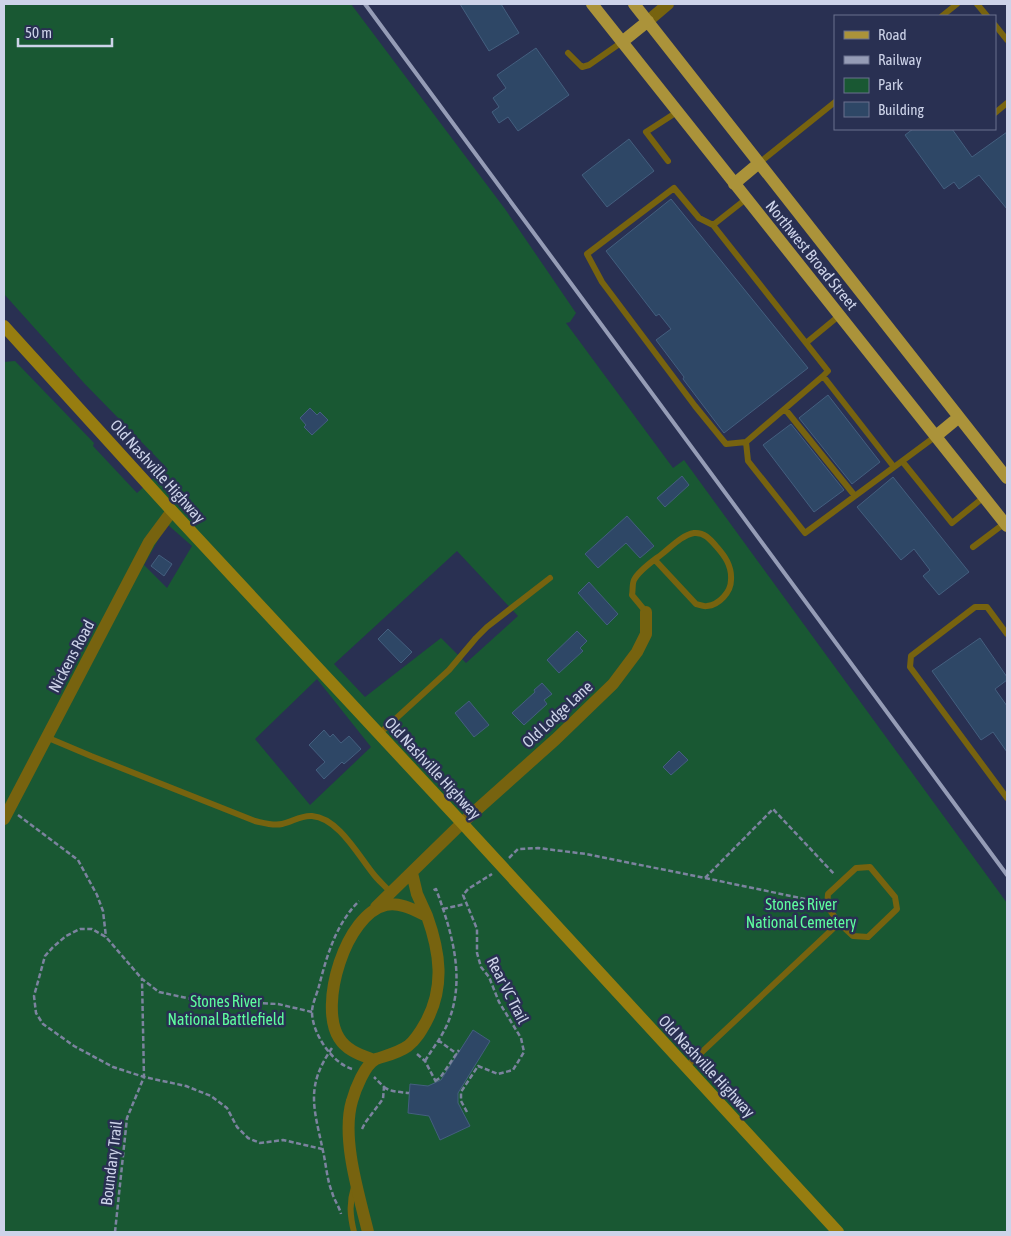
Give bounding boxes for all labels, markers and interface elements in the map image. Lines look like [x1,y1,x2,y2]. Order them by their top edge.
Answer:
scale bar [18,15,111,47]
legend [834,15,996,130]
text: 50 m [25,24,52,41]
text: Road [878,26,907,43]
text: Railway [878,51,922,68]
text: Park [878,76,903,93]
text: Building [878,101,924,118]
street label: Northwest Broad Street [762,197,862,313]
street label: Old Nashville Highway [106,416,209,527]
street label: Nickens Road [44,617,98,695]
street label: Old Lodge Lane [518,677,596,752]
street label: Old Nashville Highway [380,713,485,824]
park label: Stones River National Cemetery [746,895,857,932]
street label: Rear VC Trail [484,954,533,1027]
park label: Stones River National Battlefield [168,992,284,1028]
street label: Old Nashville Highway [654,1011,759,1122]
street label: Boundary Trail [97,1119,126,1206]

